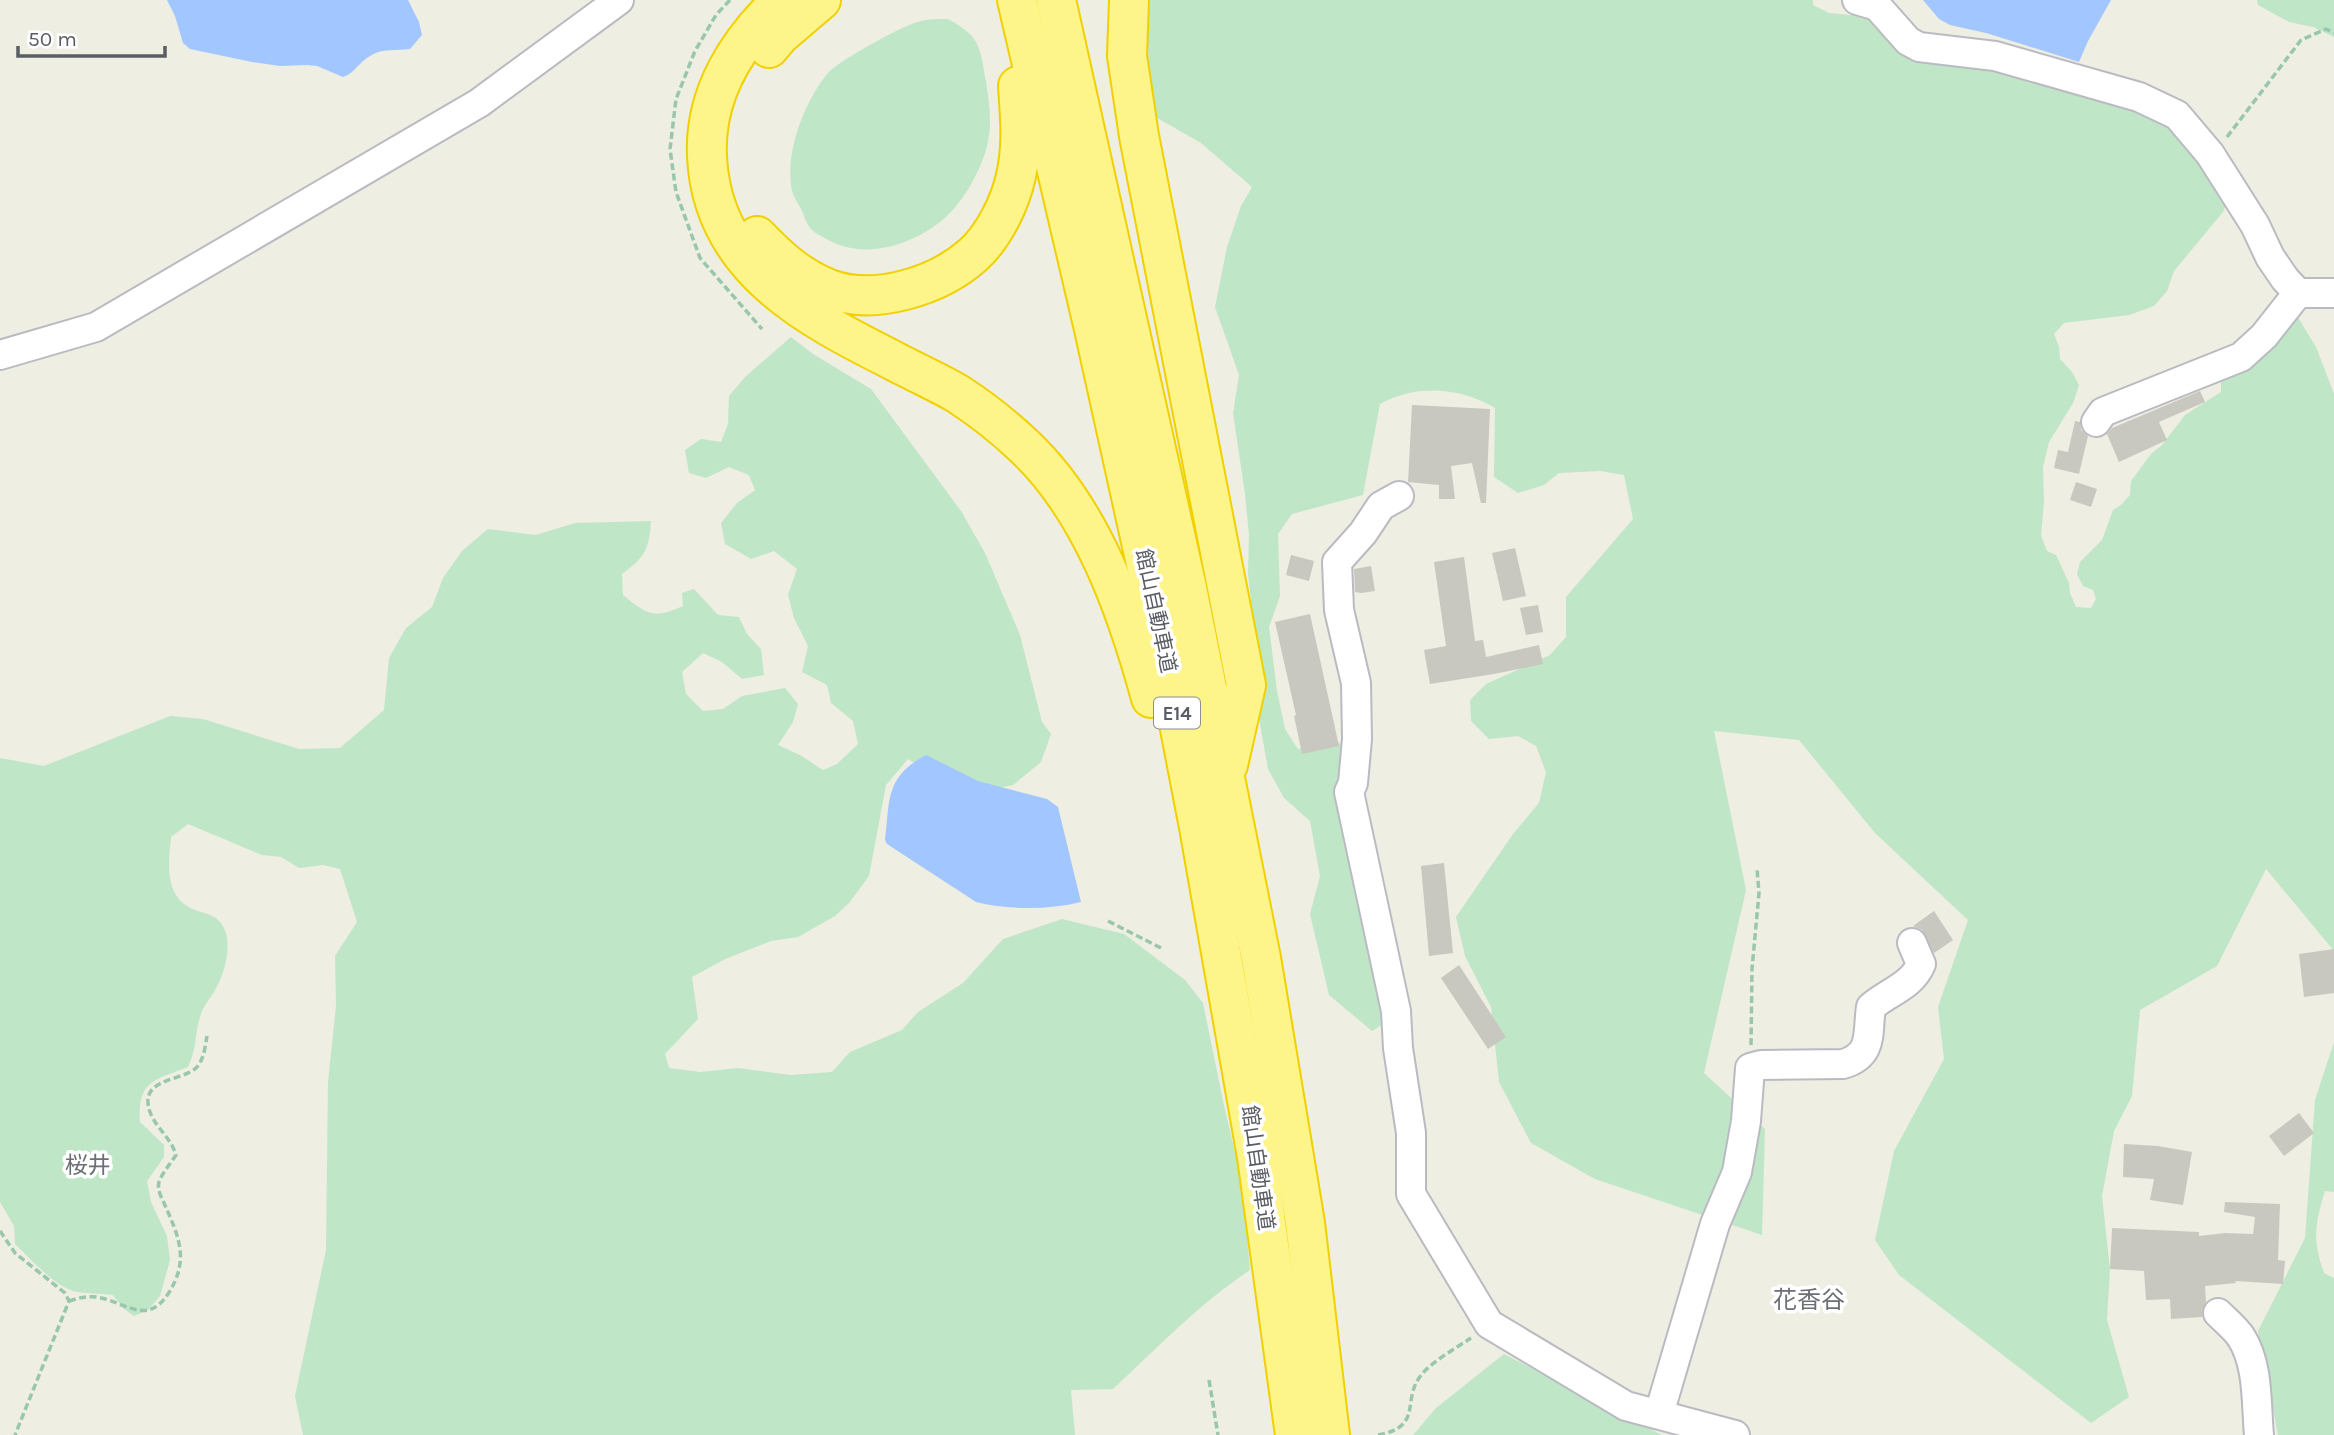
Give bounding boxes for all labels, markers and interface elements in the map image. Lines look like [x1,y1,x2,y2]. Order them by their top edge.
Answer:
scale bar [18,14,164,58]
text: 50 m [28,27,77,51]
street label: 館山自動車道 [1131,547,1181,675]
road number: E14 [1154,698,1200,728]
street label: 館山自動車道 [1237,1104,1279,1232]
district label: 桜井 [65,1152,111,1179]
district label: 花香谷 [1773,1286,1845,1314]

